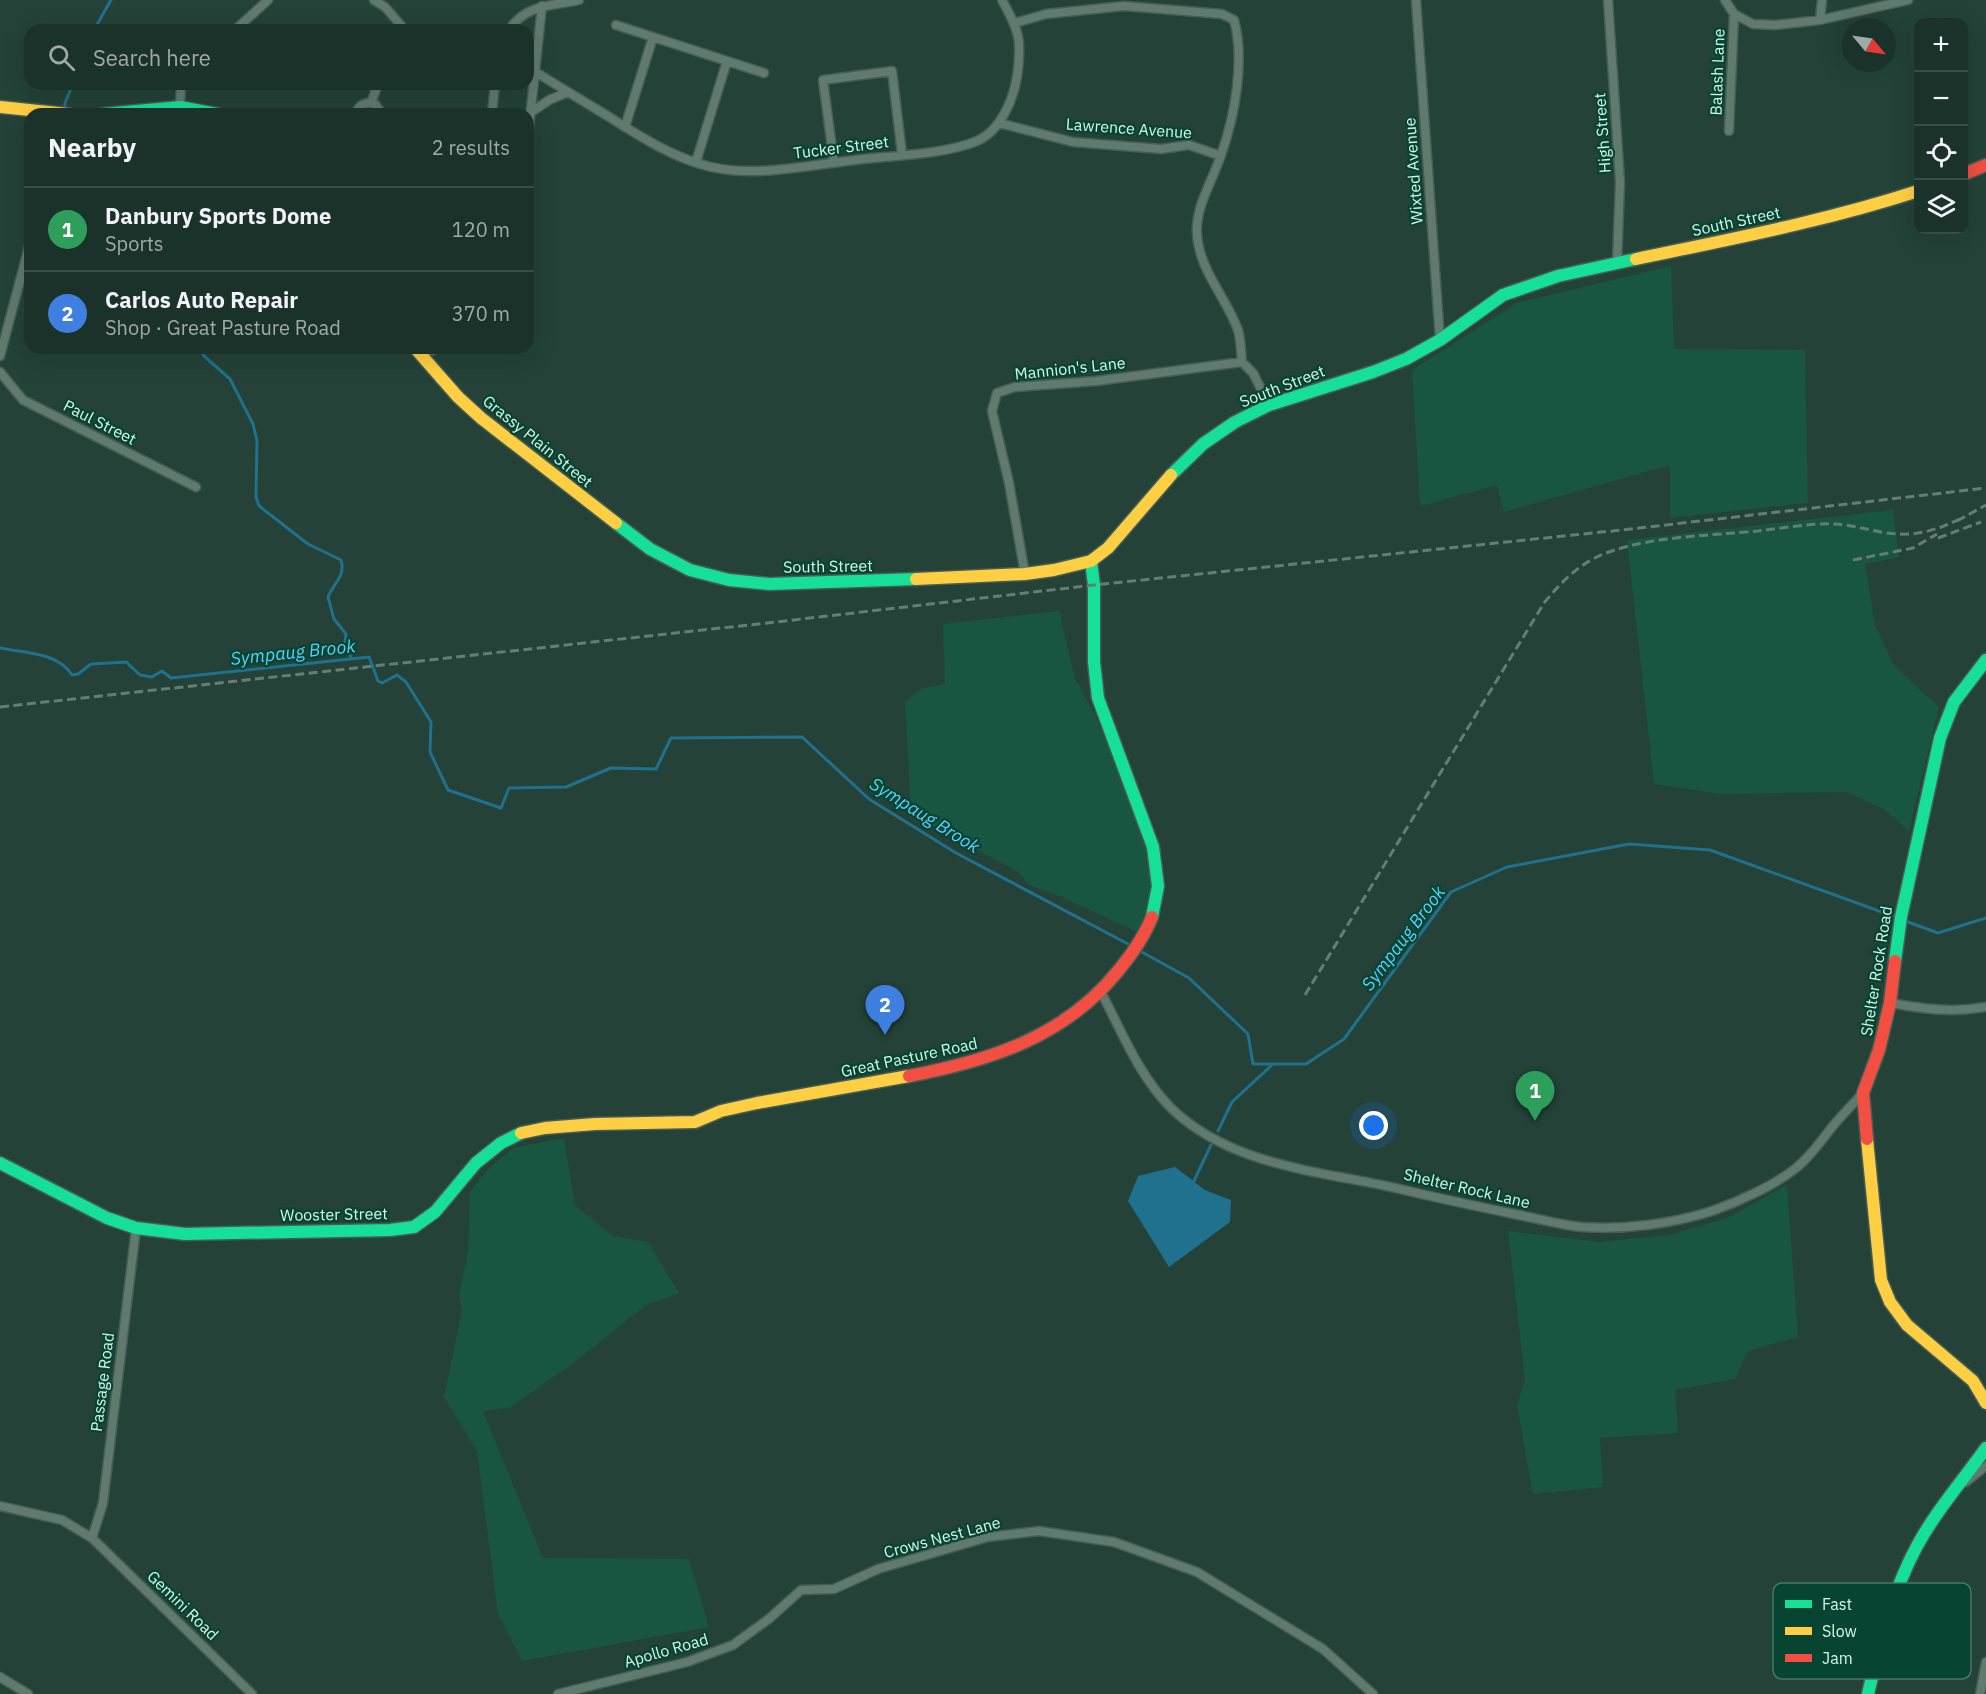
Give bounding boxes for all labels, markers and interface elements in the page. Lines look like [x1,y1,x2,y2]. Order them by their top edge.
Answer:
north arrow [1842,18,1896,72]
map controls [1914,18,1968,234]
button: + [1914,18,1968,72]
search box [24,24,534,90]
street label: Balash Lane [1705,28,1729,116]
icon: search [45,41,78,74]
text: Search here [93,43,211,72]
button: − [1914,72,1968,126]
street label: High Street [1589,92,1615,174]
street label: Lawrence Avenue [1065,114,1193,142]
street label: Wixted Avenue [1399,117,1427,225]
button: locate [1914,126,1968,180]
text: Nearby [48,130,136,164]
street label: Tucker Street [792,131,890,163]
text: 2 results [432,134,510,161]
button: layers [1914,180,1968,234]
text: Danbury Sports Dome [105,201,331,230]
street label: South Street [1690,202,1782,240]
text: 1 [62,216,74,243]
text: 120 m [452,216,510,243]
text: Sports [105,230,164,257]
text: Carlos Auto Repair [105,285,298,314]
text: 2 [62,300,74,327]
text: 370 m [452,300,510,327]
text: Shop · Great Pasture Road [105,314,341,341]
street label: Mannion's Lane [1014,352,1127,384]
street label: South Street [1237,361,1327,411]
street label: Grassy Plain Street [479,391,597,491]
street label: Paul Street [60,395,140,449]
street label: South Street [783,555,873,577]
water label: Sympaug Brook [229,634,357,670]
water label: Sympaug Brook [866,772,985,858]
water label: Sympaug Brook [1356,880,1450,995]
street label: Shelter Rock Road [1856,905,1896,1037]
pin: 2 [866,986,904,1035]
street label: Great Pasture Road [839,1033,979,1081]
pin: 1 [1516,1072,1555,1121]
your location [1359,1111,1388,1140]
street label: Shelter Rock Lane [1402,1164,1532,1212]
street label: Wooster Street [280,1203,388,1225]
street label: Passage Road [86,1331,118,1433]
street label: Crows Nest Lane [881,1512,1003,1562]
street label: Gemini Road [143,1566,223,1644]
legend [1773,1583,1971,1679]
text: Fast [1822,1594,1852,1614]
text: Slow [1822,1621,1857,1641]
street label: Apollo Road [622,1628,710,1672]
text: Jam [1822,1648,1853,1668]

